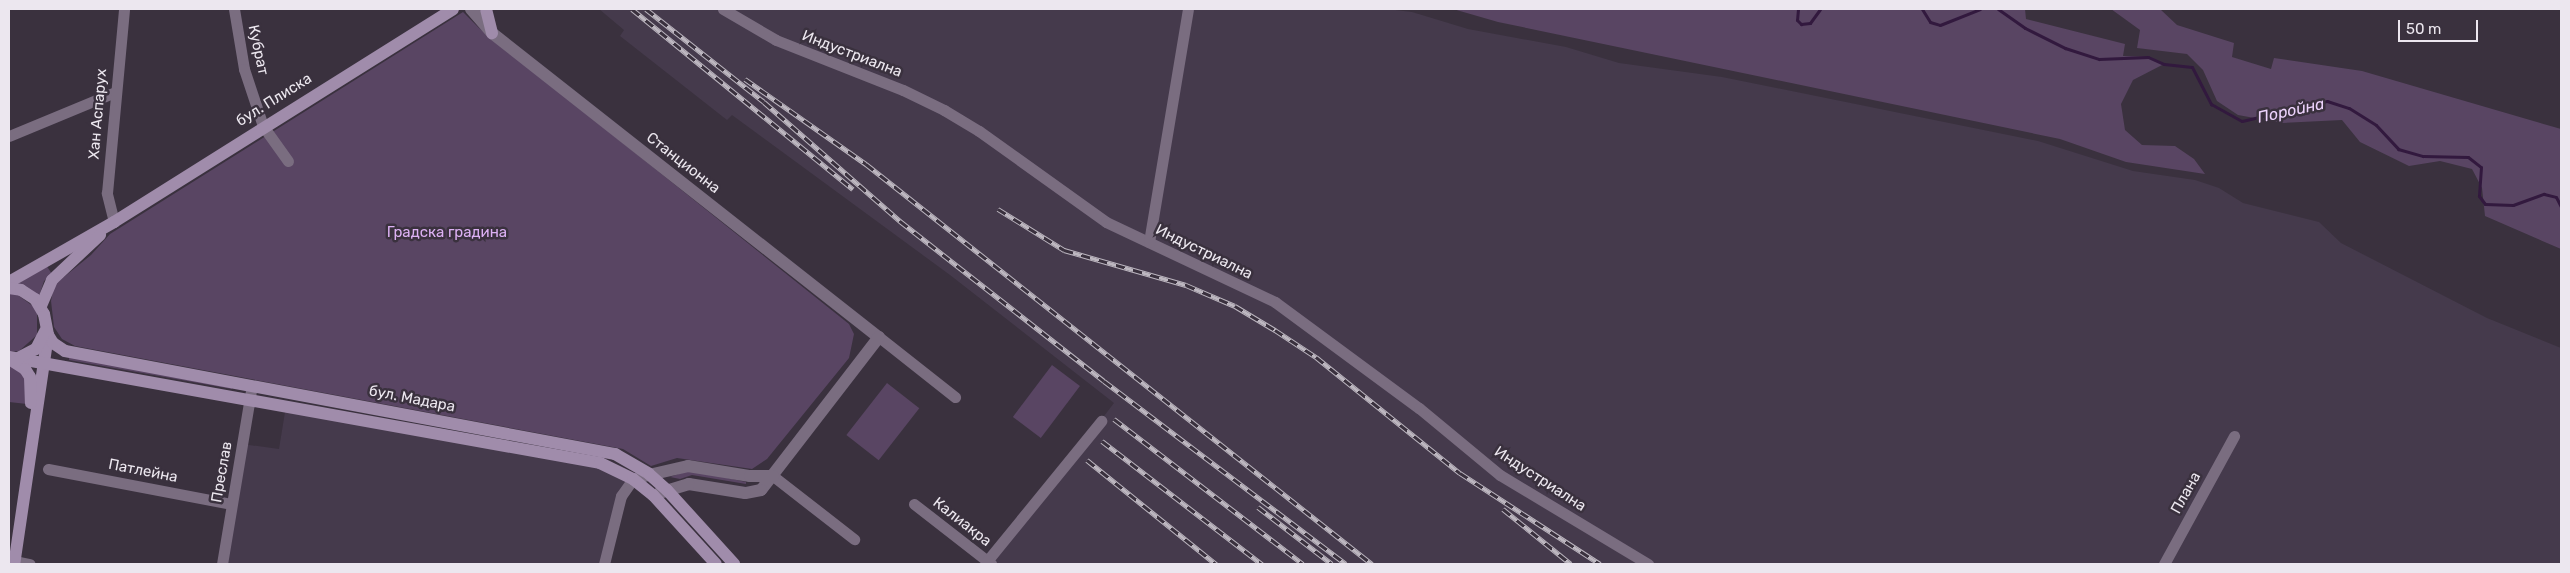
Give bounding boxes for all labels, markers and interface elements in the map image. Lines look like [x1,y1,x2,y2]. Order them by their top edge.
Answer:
scale bar [2400,10,2480,42]
text: 50 m [2406,20,2441,38]
street label: Кубрат [244,23,272,77]
street label: Индустриална [799,27,905,81]
street label: Хан Аспарух [85,68,111,160]
street label: бул. Плиска [233,70,315,130]
water label: Поройна [2256,95,2326,127]
street label: Станционна [643,129,723,197]
street label: Индустриална [1153,221,1255,283]
park label: Градска градина [387,224,507,242]
street label: бул. Мадара [367,382,457,416]
street label: Преслав [208,440,236,504]
street label: Индустриална [1491,443,1589,515]
street label: Патлейна [107,455,179,487]
street label: Плана [2167,469,2205,517]
street label: Калиакра [929,494,995,550]

